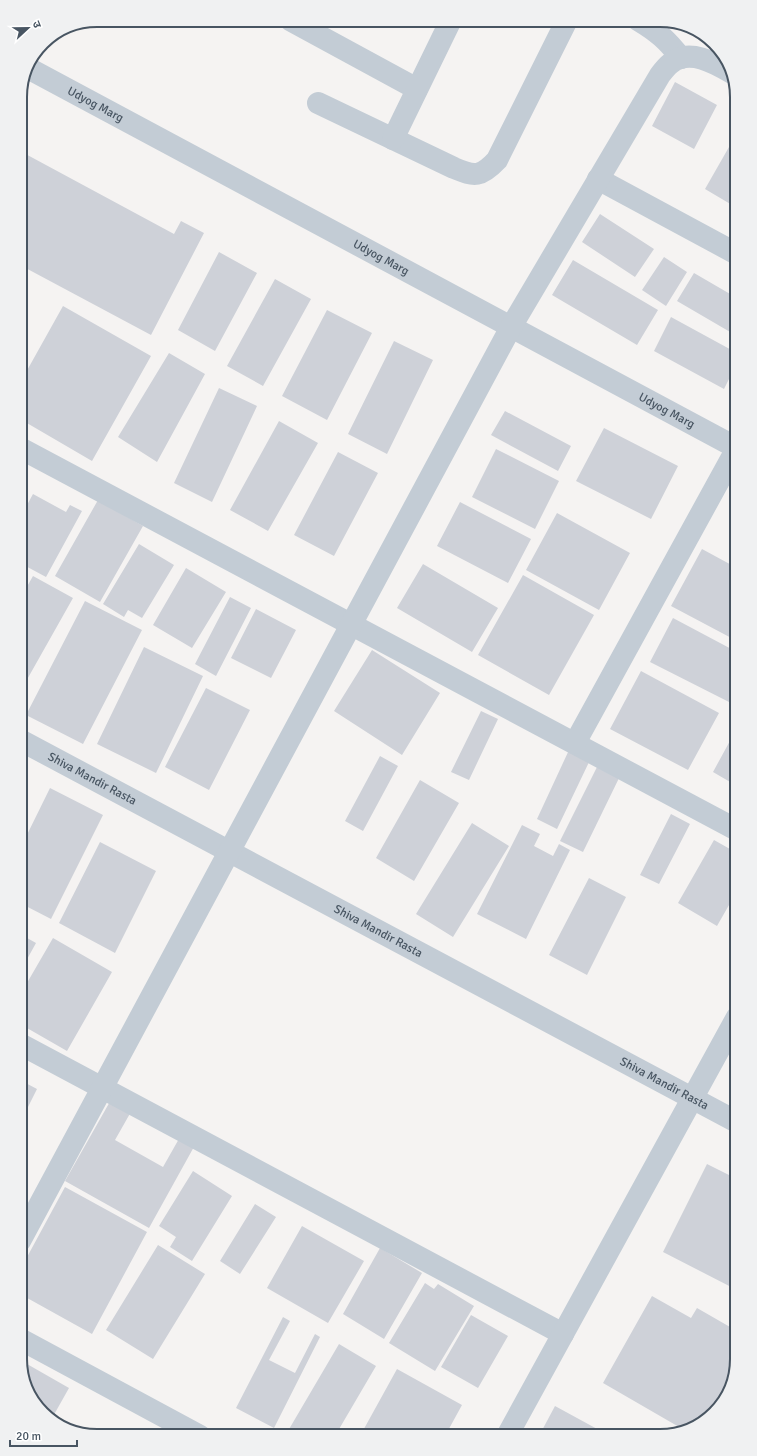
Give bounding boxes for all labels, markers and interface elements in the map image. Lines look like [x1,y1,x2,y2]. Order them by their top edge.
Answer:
north arrow [8,8,48,48]
text: उ [30,19,44,30]
street label: Udyog Marg [65,84,126,126]
street label: Udyog Marg [350,237,412,279]
street label: Udyog Marg [636,390,697,432]
street label: Shiva Mandir Rasta [45,749,139,809]
street label: Shiva Mandir Rasta [331,902,425,961]
street label: Shiva Mandir Rasta [617,1054,711,1113]
scale bar [10,1422,77,1448]
text: 20 m [16,1429,41,1444]

